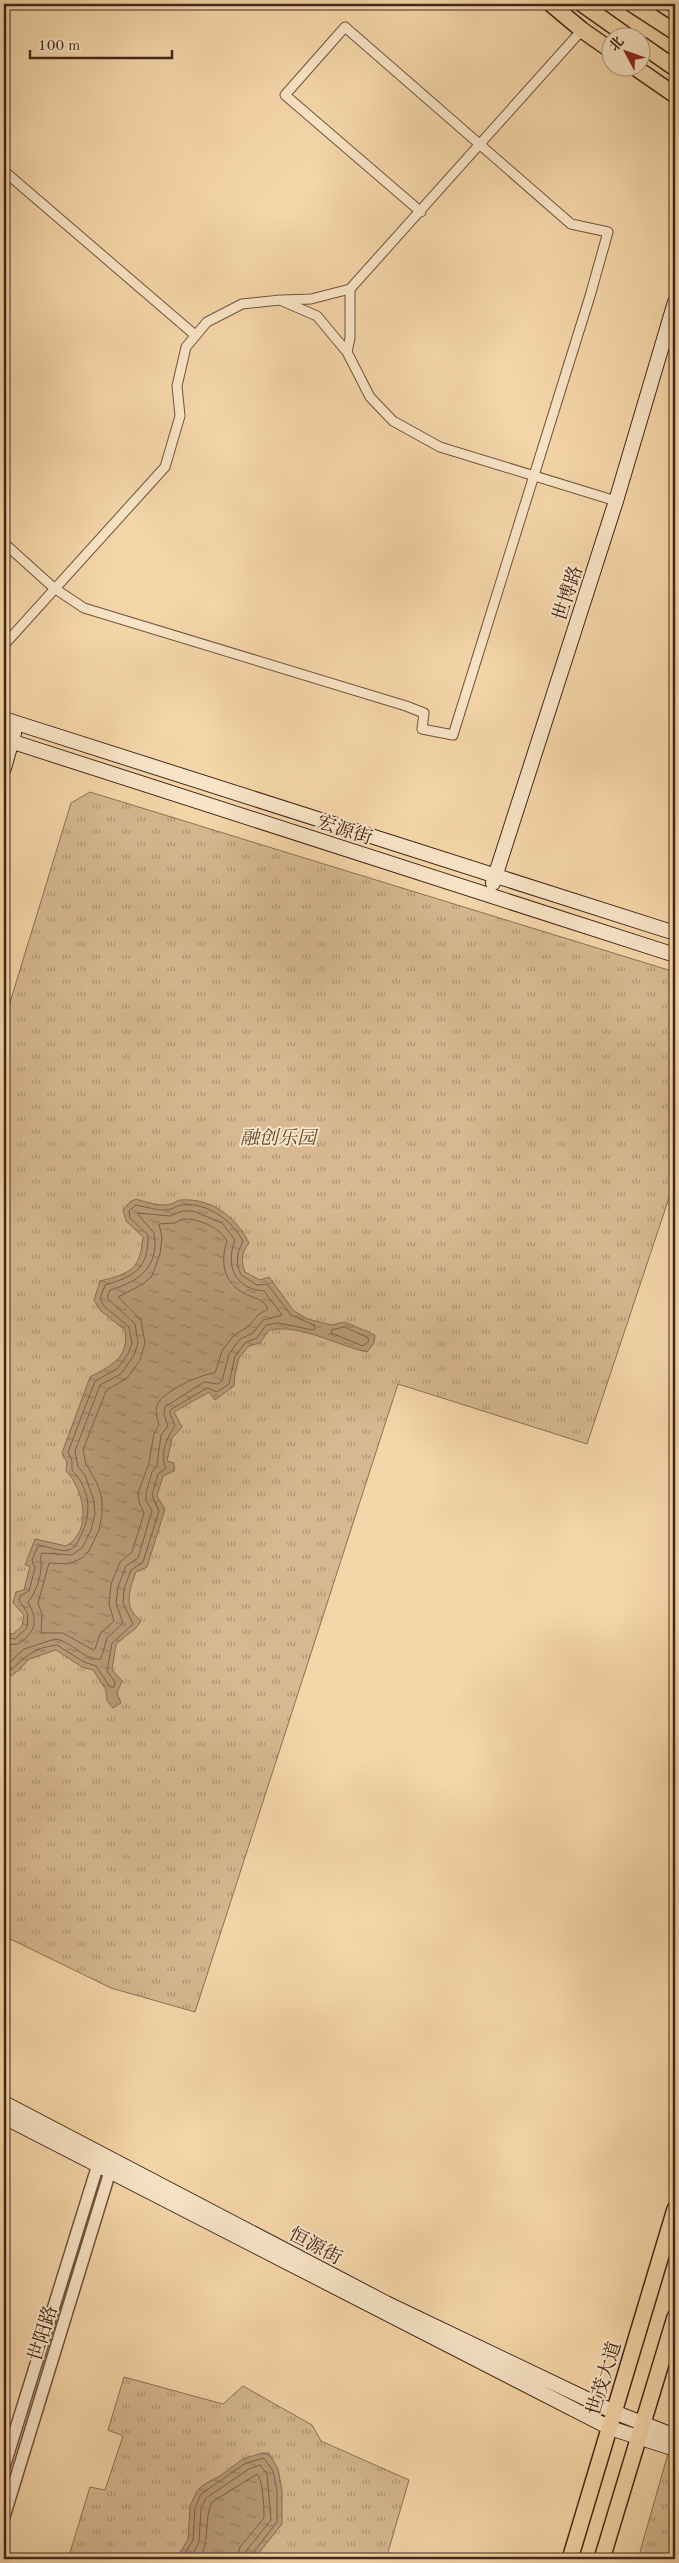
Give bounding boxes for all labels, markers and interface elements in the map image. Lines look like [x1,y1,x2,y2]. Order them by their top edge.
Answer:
scale bar [30,28,172,60]
north arrow [602,28,652,78]
text: 北 [606,34,627,54]
text: 100 m [38,39,80,54]
street label: 世博路 [550,563,587,624]
street label: 宏源街 [314,812,375,849]
park label: 融创乐园 [240,1128,319,1149]
street label: 恒源街 [285,2224,345,2269]
street label: 世阳路 [25,2303,62,2364]
street label: 世茂大道 [582,2339,626,2418]

